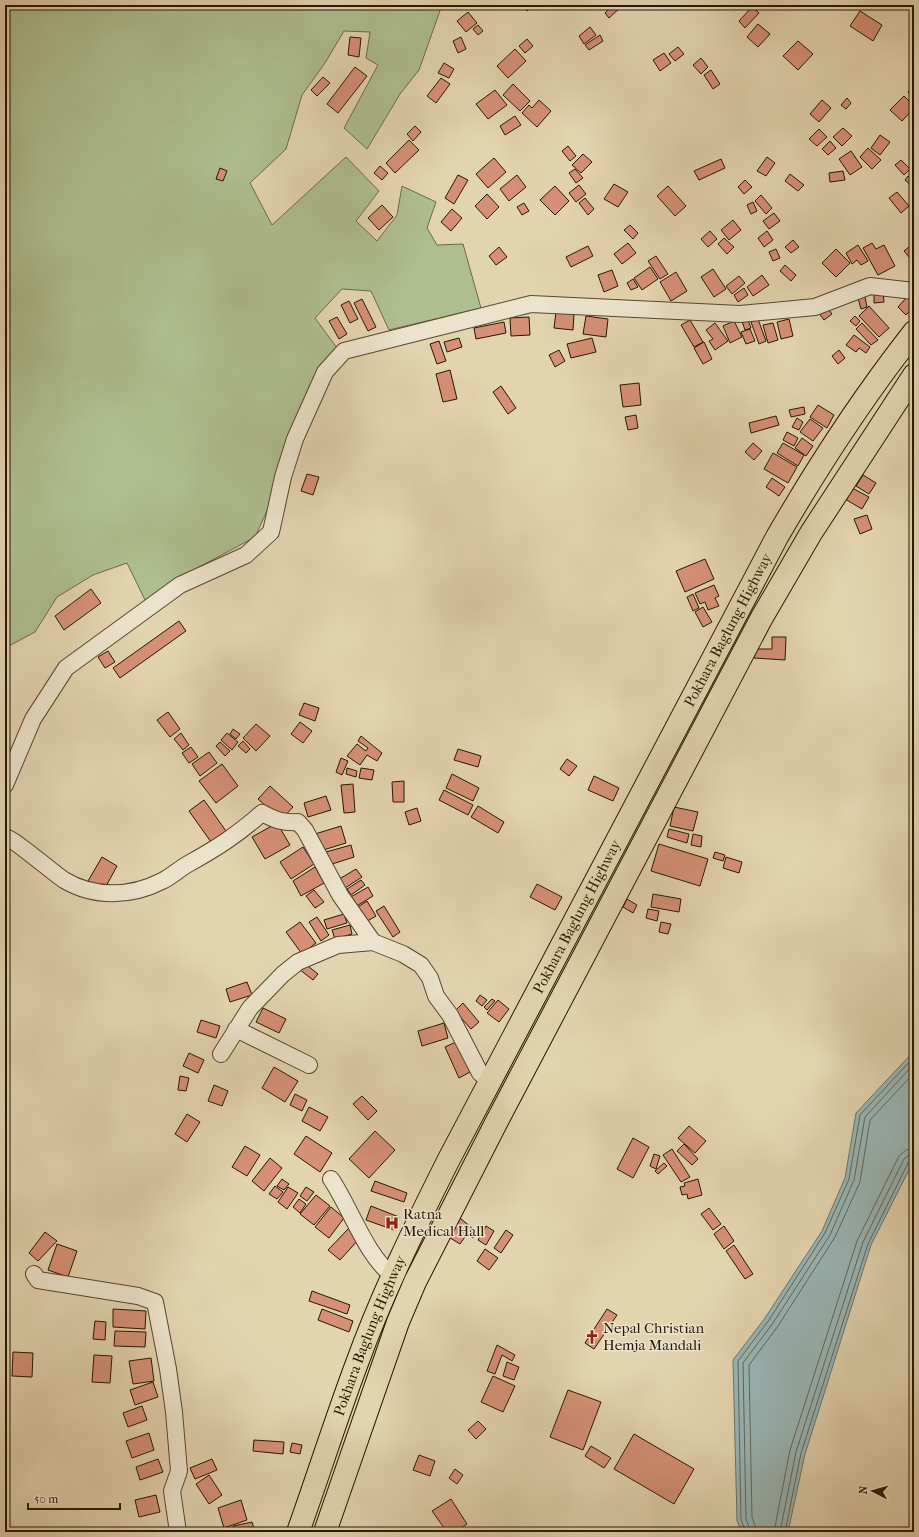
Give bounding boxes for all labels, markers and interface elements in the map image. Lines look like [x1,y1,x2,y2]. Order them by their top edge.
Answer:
street label: Pokhara Baglung Highway [680,549,776,710]
street label: Pokhara Baglung Highway [529,836,625,996]
place label: Ratna Medical Hall [403,1205,485,1240]
hospital icon: Ratna Medical Hall [384,1215,400,1231]
street label: Pokhara Baglung Highway [330,1252,410,1418]
place label: Nepal Christian Hemja Mandali [603,1319,705,1354]
church icon: Nepal Christian Hemja Mandali [584,1329,600,1345]
north arrow [853,1471,893,1511]
scale bar [28,1485,120,1511]
text: N [857,1485,871,1495]
text: 50 m [34,1492,58,1506]

